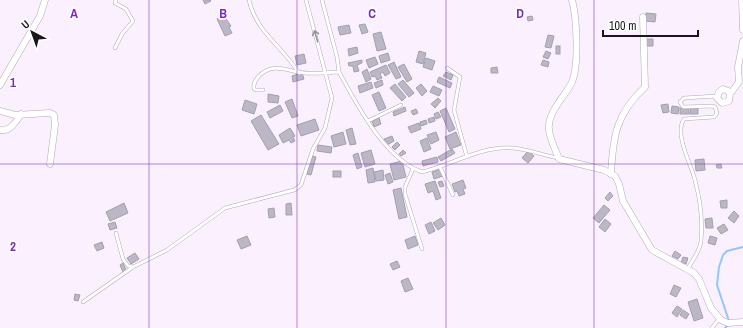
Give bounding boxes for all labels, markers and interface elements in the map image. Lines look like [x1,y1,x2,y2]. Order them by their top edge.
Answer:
text: A [70,5,78,22]
text: B [219,5,227,22]
text: C [368,5,376,22]
text: D [516,5,524,22]
north arrow [12,12,52,52]
scale bar [603,12,698,38]
text: U [18,17,32,32]
text: 100 m [609,18,636,34]
one-way arrow [312,29,319,42]
text: 1 [10,74,16,91]
text: 2 [10,238,16,255]

